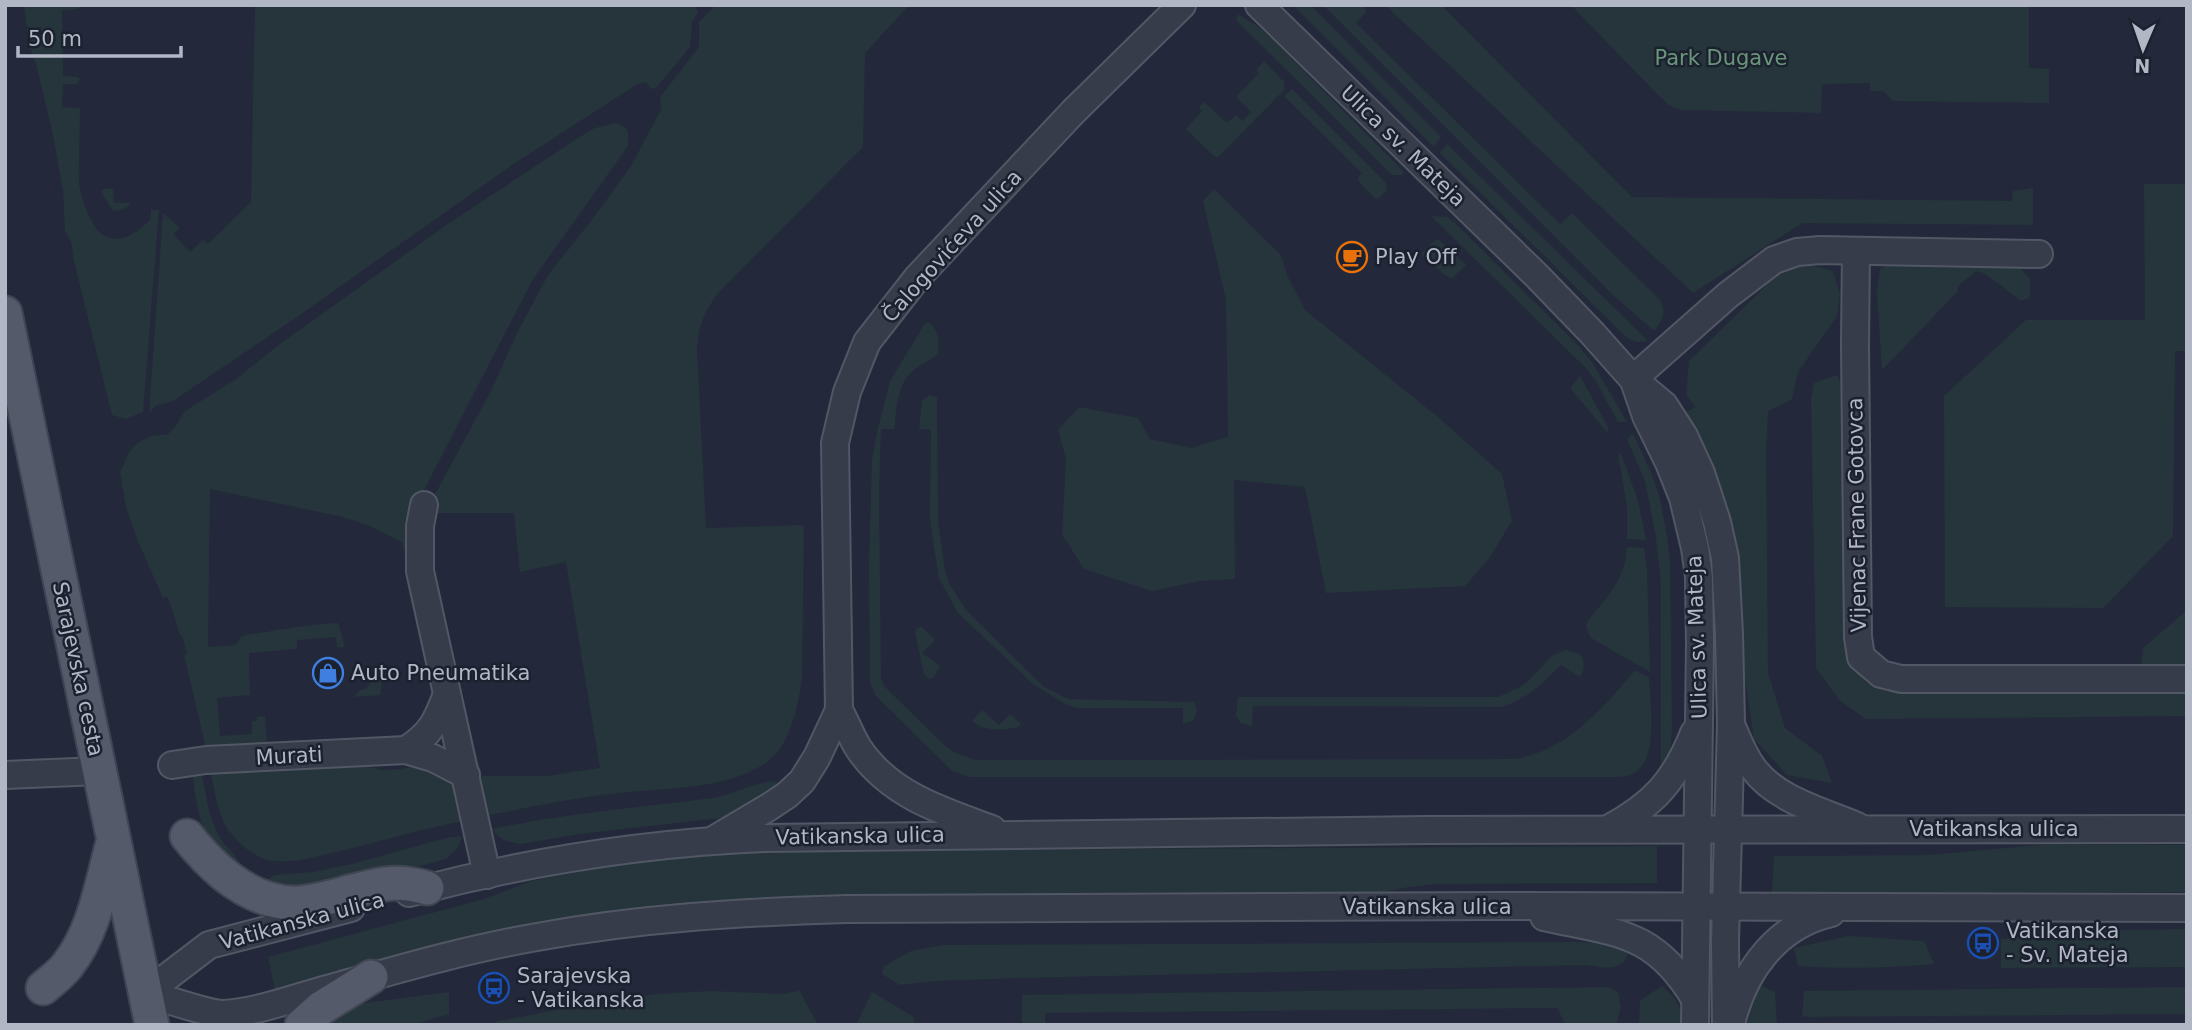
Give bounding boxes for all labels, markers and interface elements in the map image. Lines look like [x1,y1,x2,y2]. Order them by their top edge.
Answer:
scale bar [18,14,180,58]
north arrow [2108,14,2178,84]
text: 50 m [28,27,82,51]
park label: Park Dugave [1654,46,1788,70]
text: N [2134,55,2151,77]
street label: Ulica sv. Mateja [1336,80,1470,212]
street label: Čalogovićeva ulica [877,164,1027,327]
cafe icon: Play Off [1335,240,1369,274]
place label: Play Off [1375,245,1457,269]
street label: Vijenac Frane Gotovca [1843,397,1871,633]
street label: Ulica sv. Mateja [1682,555,1712,719]
street label: Sarajevska cesta [48,580,108,758]
shop icon: Auto Pneumatika [311,656,345,690]
place label: Auto Pneumatika [351,661,530,685]
street label: Murati [255,742,323,770]
street label: Vatikanska ulica [1909,817,2079,841]
street label: Vatikanska ulica [775,823,945,849]
street label: Vatikanska ulica [217,887,387,955]
street label: Vatikanska ulica [1342,895,1512,919]
place label: Vatikanska - Sv. Mateja [2006,919,2129,967]
bus stop icon: Vatikanska - Sv. Mateja [1966,926,2000,960]
place label: Sarajevska - Vatikanska [517,964,645,1012]
bus stop icon: Sarajevska - Vatikanska [477,971,511,1005]

